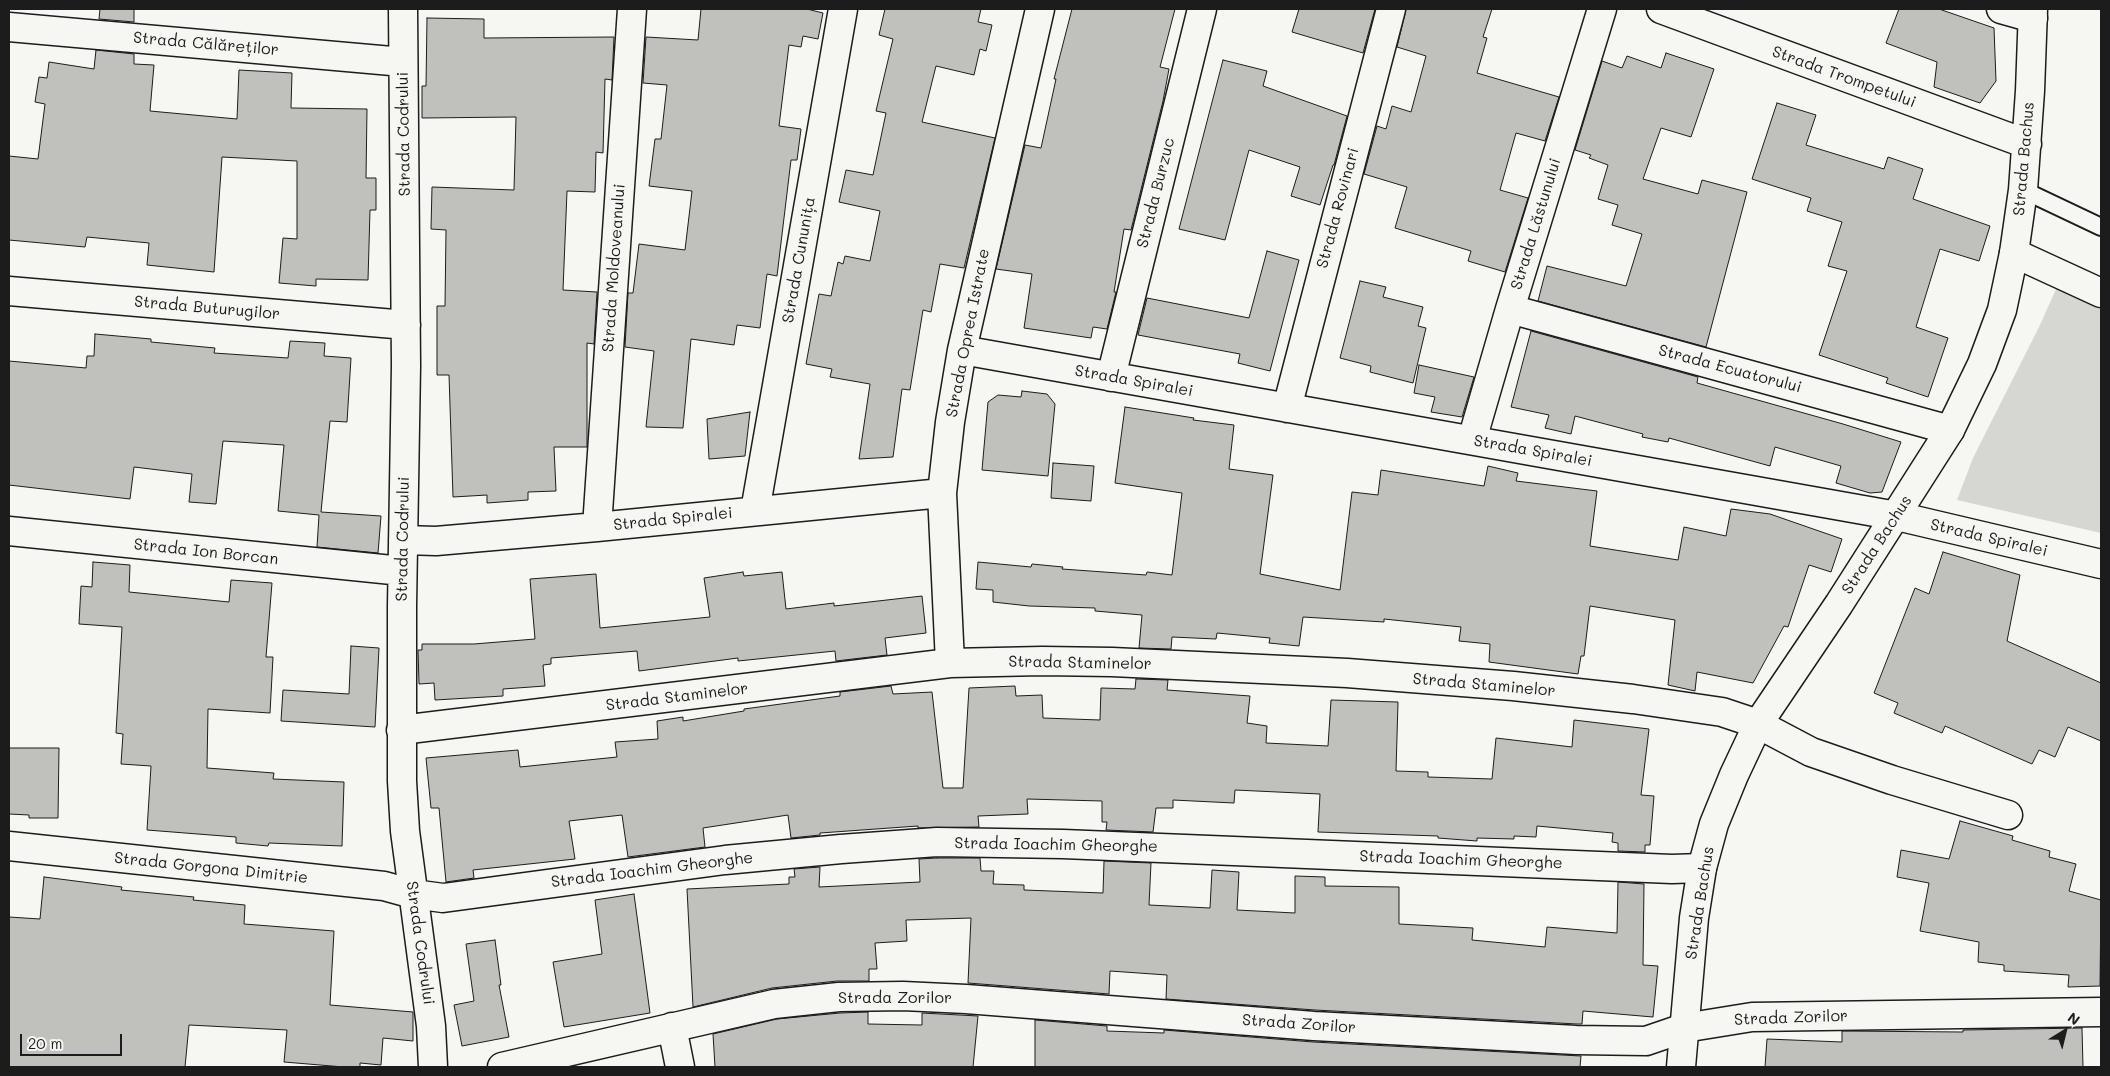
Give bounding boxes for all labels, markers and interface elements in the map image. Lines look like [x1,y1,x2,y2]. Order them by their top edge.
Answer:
street label: Strada Călăreților [132,28,280,60]
street label: Strada Trompetului [1769,42,1919,112]
street label: Strada Codrului [393,71,415,197]
street label: Strada Bachus [2009,101,2039,217]
street label: Strada Burzuc [1133,136,1179,250]
street label: Strada Rovinari [1313,146,1363,270]
street label: Strada Lăstunului [1507,156,1565,292]
street label: Strada Moldoveanului [599,183,629,353]
street label: Strada Cununița [778,195,820,325]
street label: Strada Oprea Istrate [942,247,994,419]
street label: Strada Buturugilor [133,292,281,324]
street label: Strada Ecuatorului [1656,341,1804,397]
street label: Strada Spiralei [1073,361,1195,401]
street label: Strada Spiralei [1472,431,1594,471]
street label: Strada Codrului [392,476,414,602]
street label: Strada Bachus [1838,492,1916,598]
street label: Strada Spiralei [612,503,734,535]
street label: Strada Spiralei [1928,515,2050,561]
street label: Strada Ion Borcan [133,535,279,569]
street label: Strada Staminelor [1008,652,1152,674]
street label: Strada Staminelor [1412,669,1556,701]
street label: Strada Staminelor [605,679,749,715]
street label: Strada Ioachim Gheorghe [954,834,1158,856]
street label: Strada Bachus [1682,845,1718,961]
street label: Strada Ioachim Gheorghe [1359,847,1563,873]
street label: Strada Gorgona Dimitrie [113,848,309,888]
street label: Strada Ioachim Gheorghe [550,848,754,892]
street label: Strada Codrului [402,880,438,1006]
street label: Strada Zorilor [838,988,952,1008]
street label: Strada Zorilor [1734,1006,1848,1030]
north arrow [2040,1006,2090,1056]
text: N [2064,1008,2084,1029]
street label: Strada Zorilor [1241,1010,1357,1038]
scale bar [22,1024,125,1056]
text: 20 m [28,1033,62,1053]

